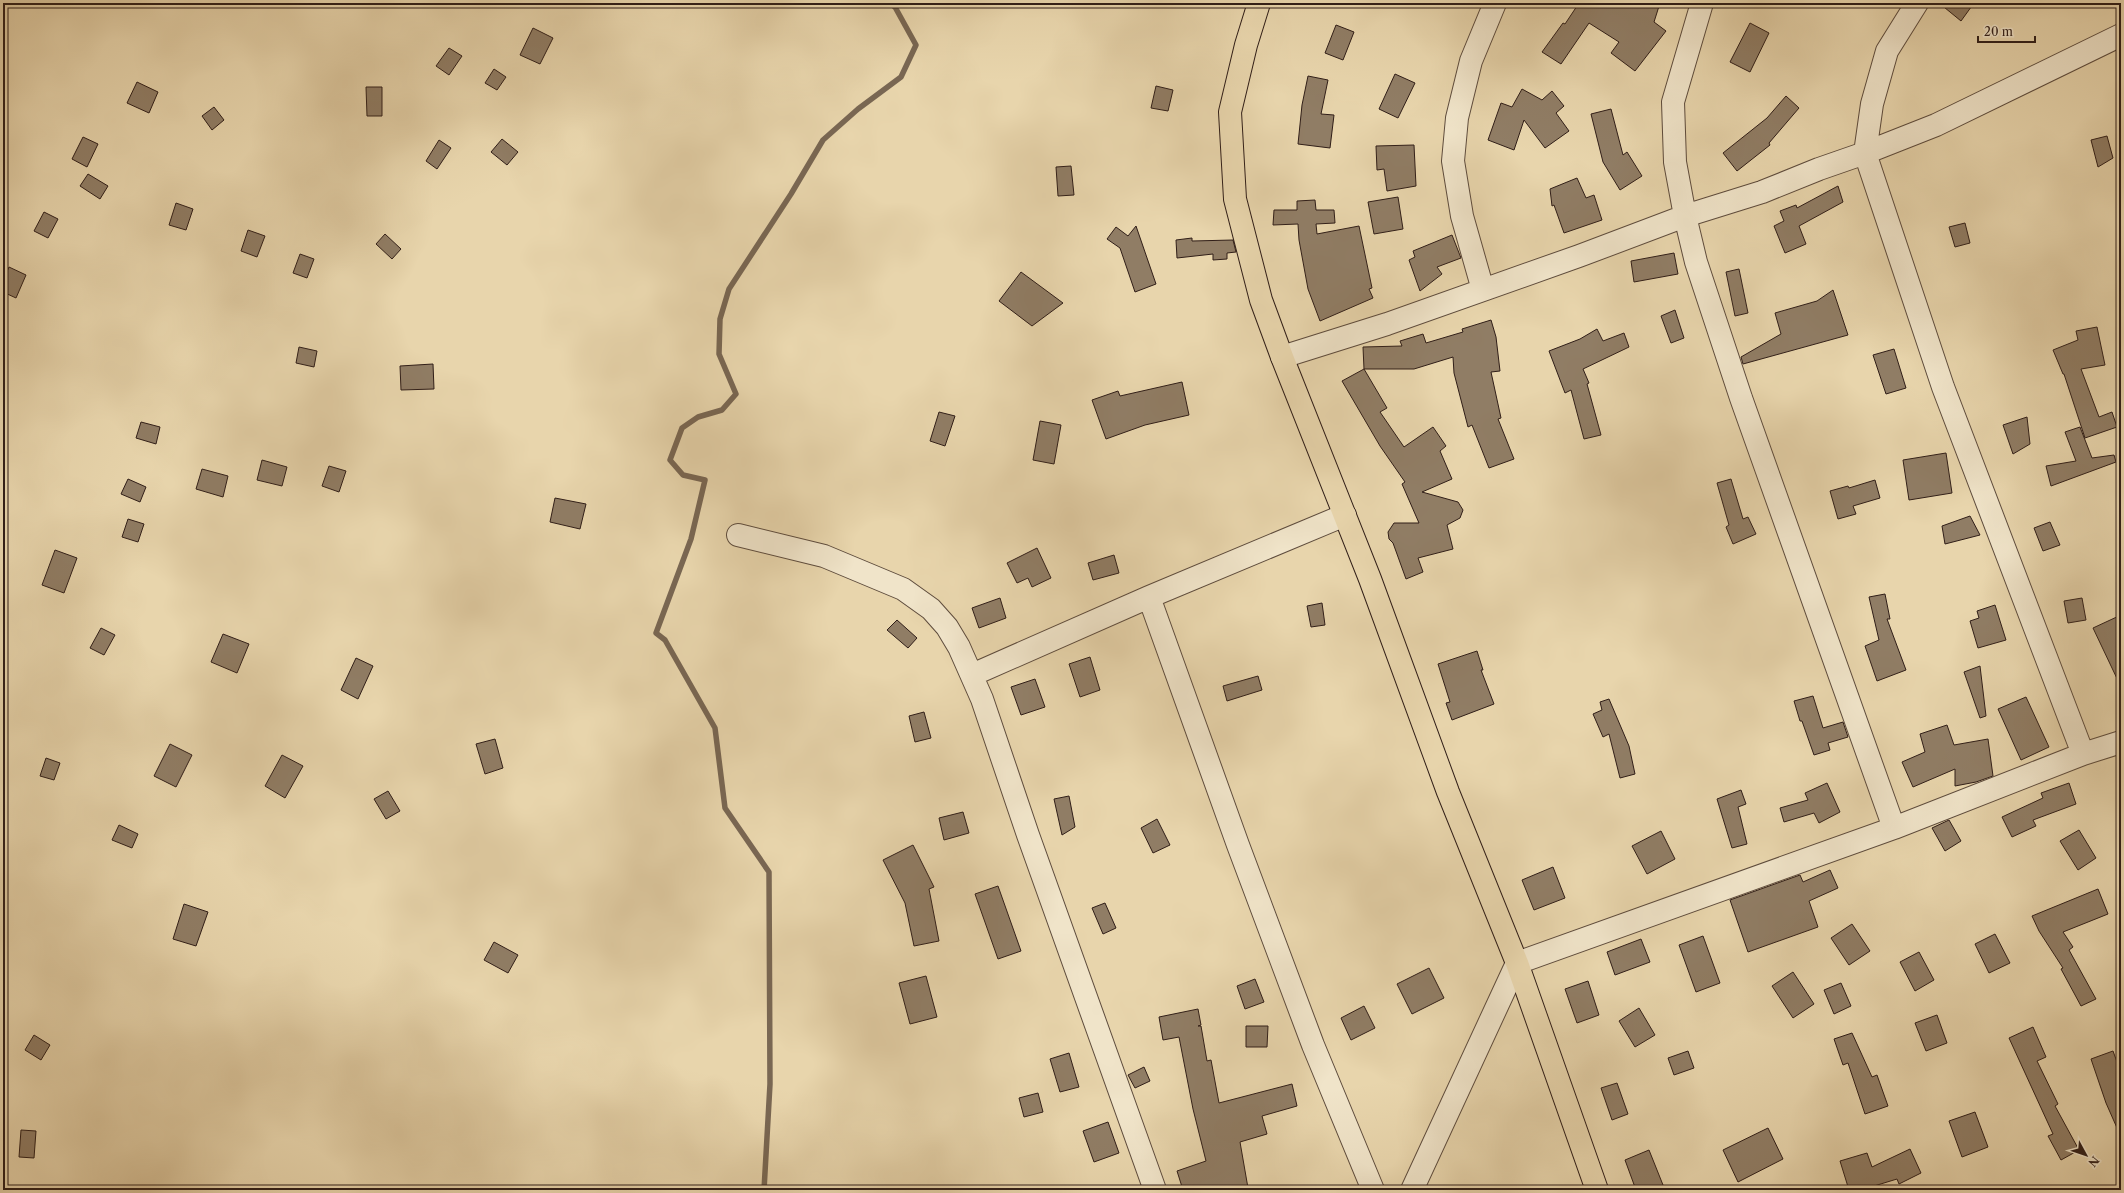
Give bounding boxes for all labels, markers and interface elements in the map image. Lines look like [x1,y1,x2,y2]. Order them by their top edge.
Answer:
scale bar [1978,18,2035,44]
text: 20 m [1984,24,2013,39]
north arrow [2066,1135,2106,1175]
text: N [2085,1153,2102,1170]

